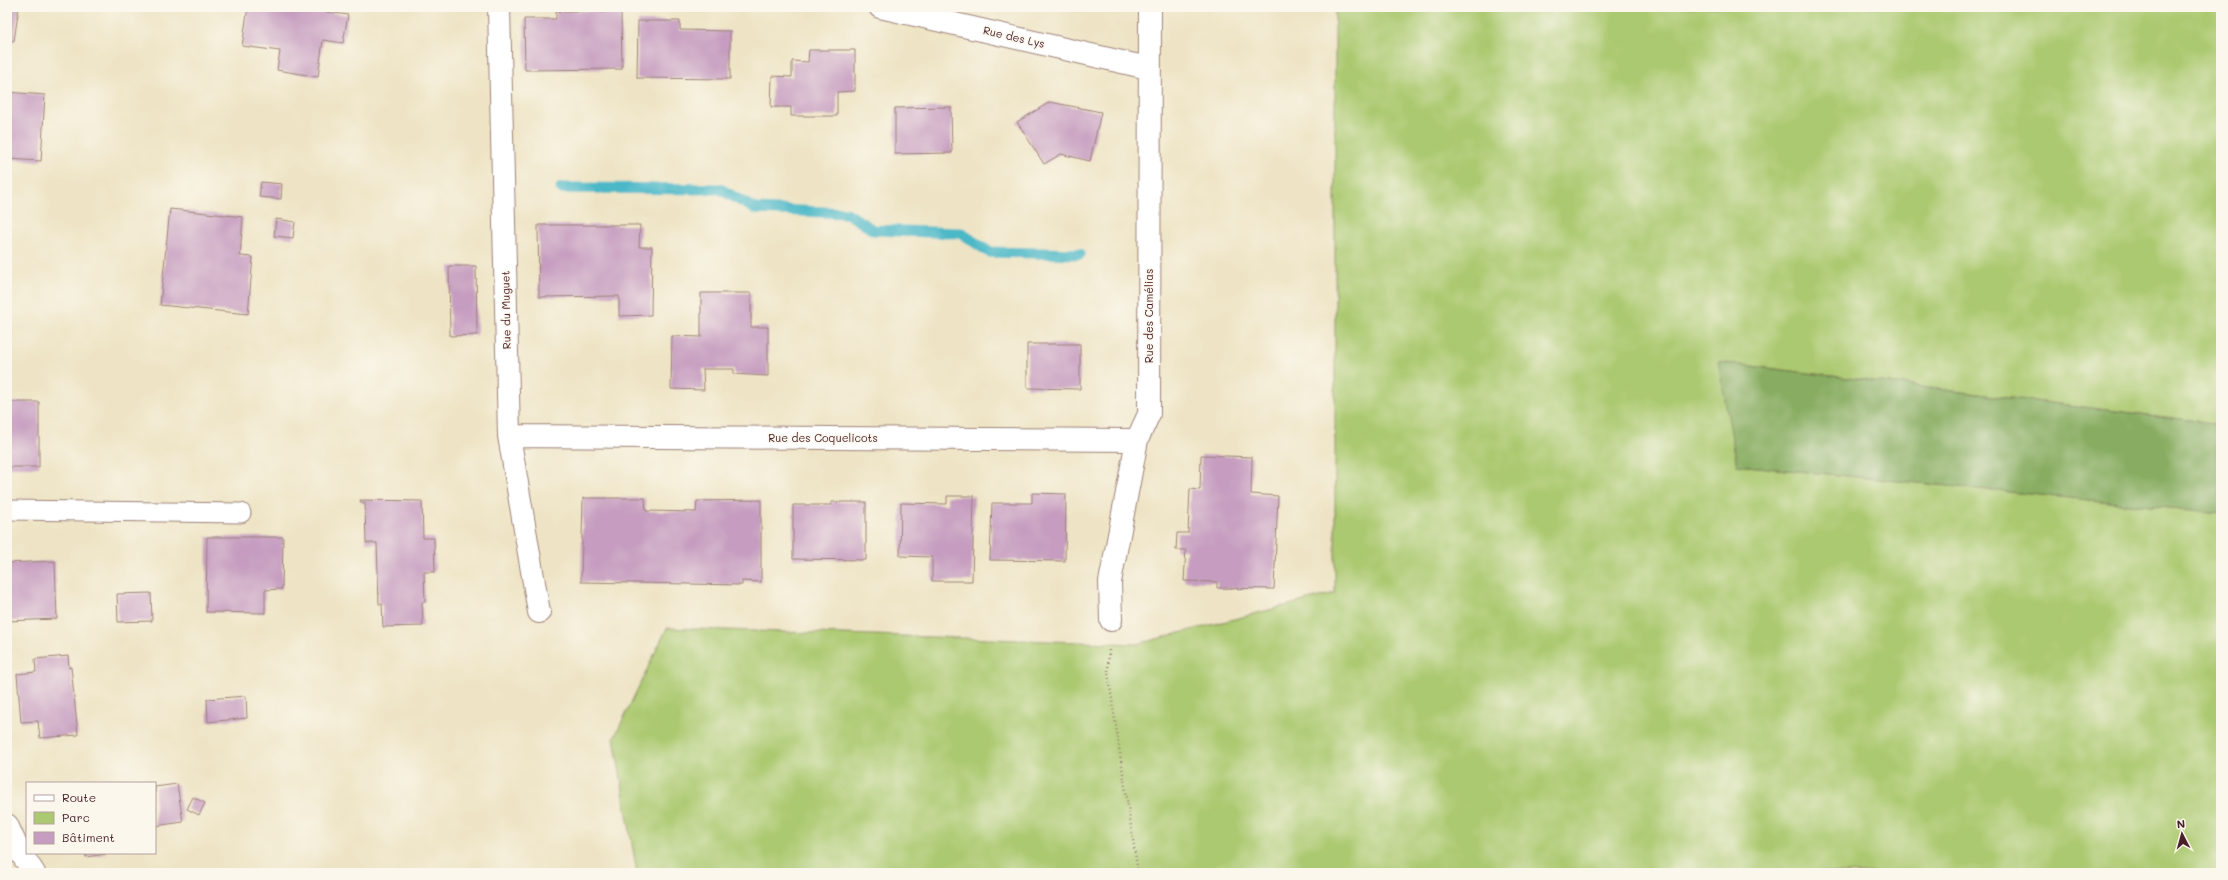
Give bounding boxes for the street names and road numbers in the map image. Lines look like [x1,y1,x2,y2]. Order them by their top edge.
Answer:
street label: Rue des Lys [982,22,1046,51]
street label: Rue des Camélias [1141,269,1156,363]
street label: Rue du Muguet [497,270,514,350]
street label: Rue des Coquelicots [768,430,878,445]

